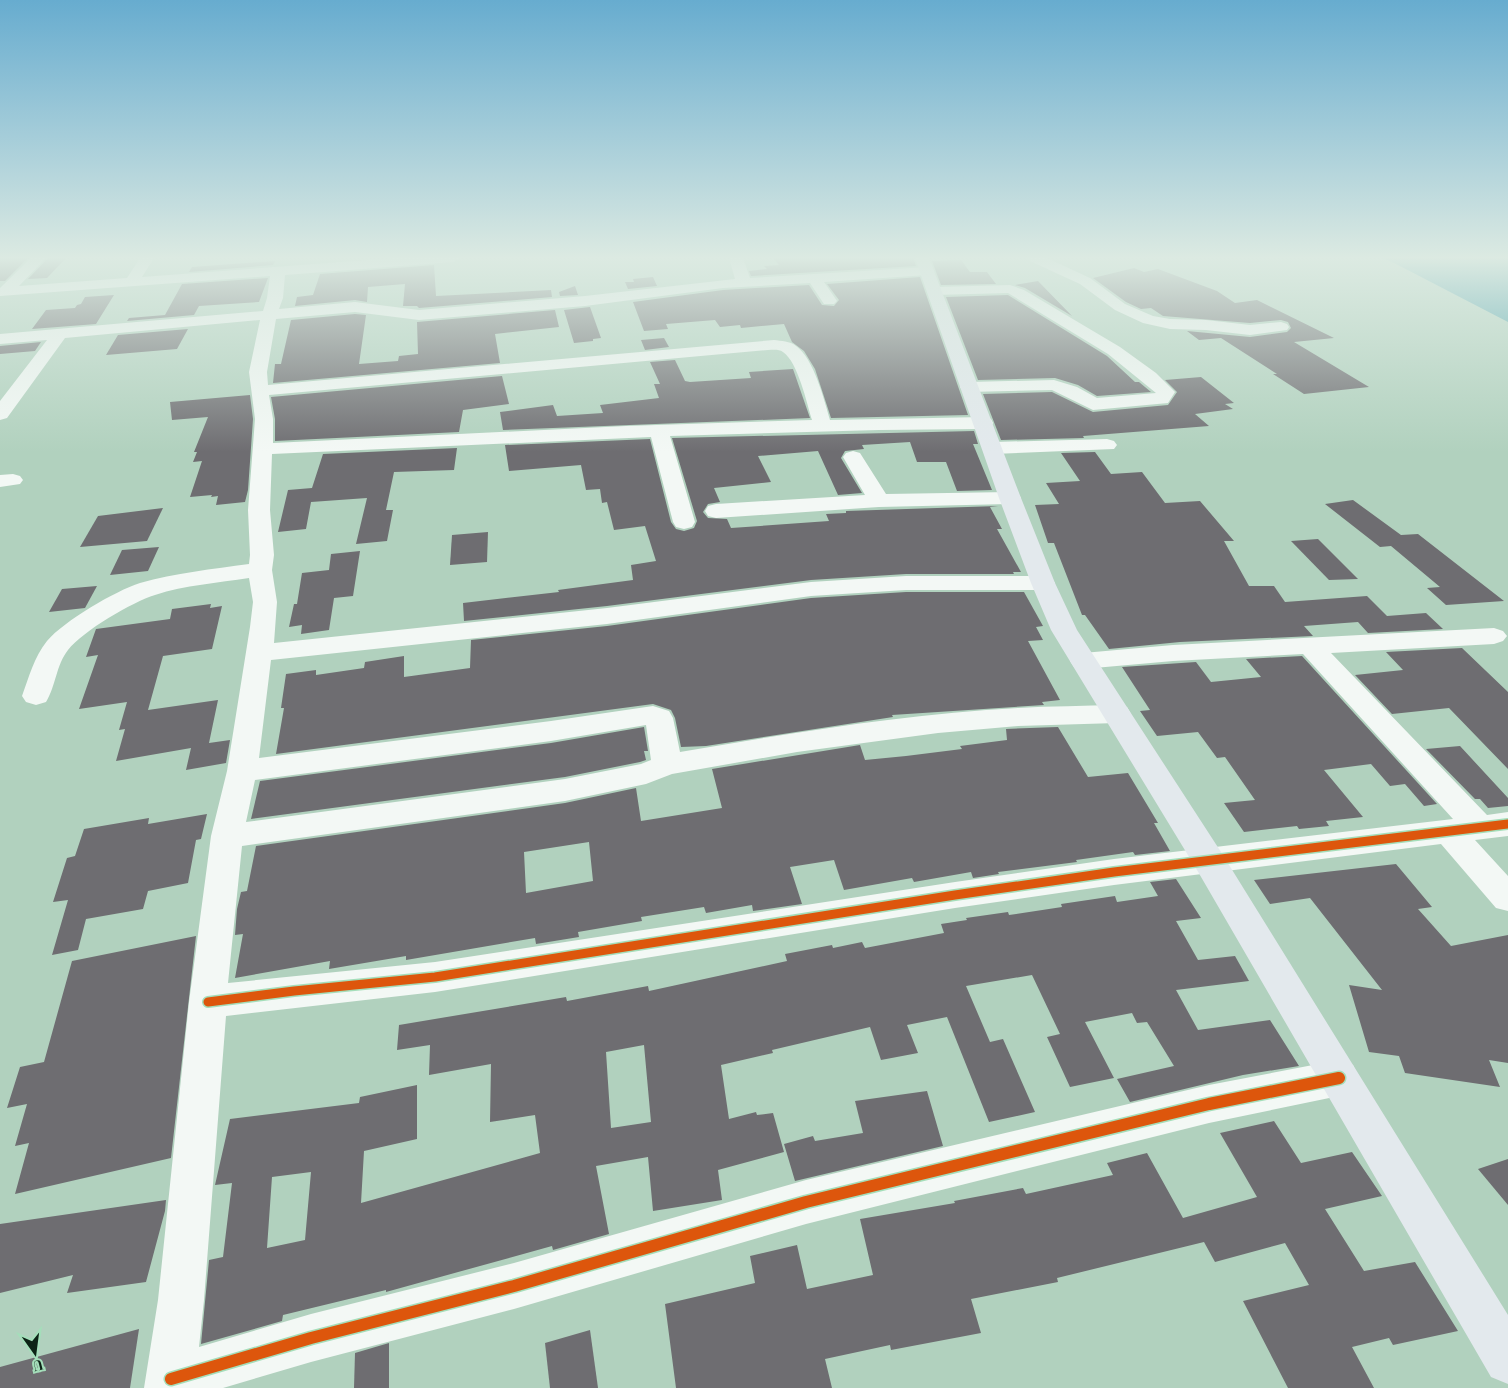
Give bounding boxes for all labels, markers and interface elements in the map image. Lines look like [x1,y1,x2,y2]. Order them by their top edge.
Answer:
north arrow [10,1328,60,1378]
text: U [31,1356,45,1377]

